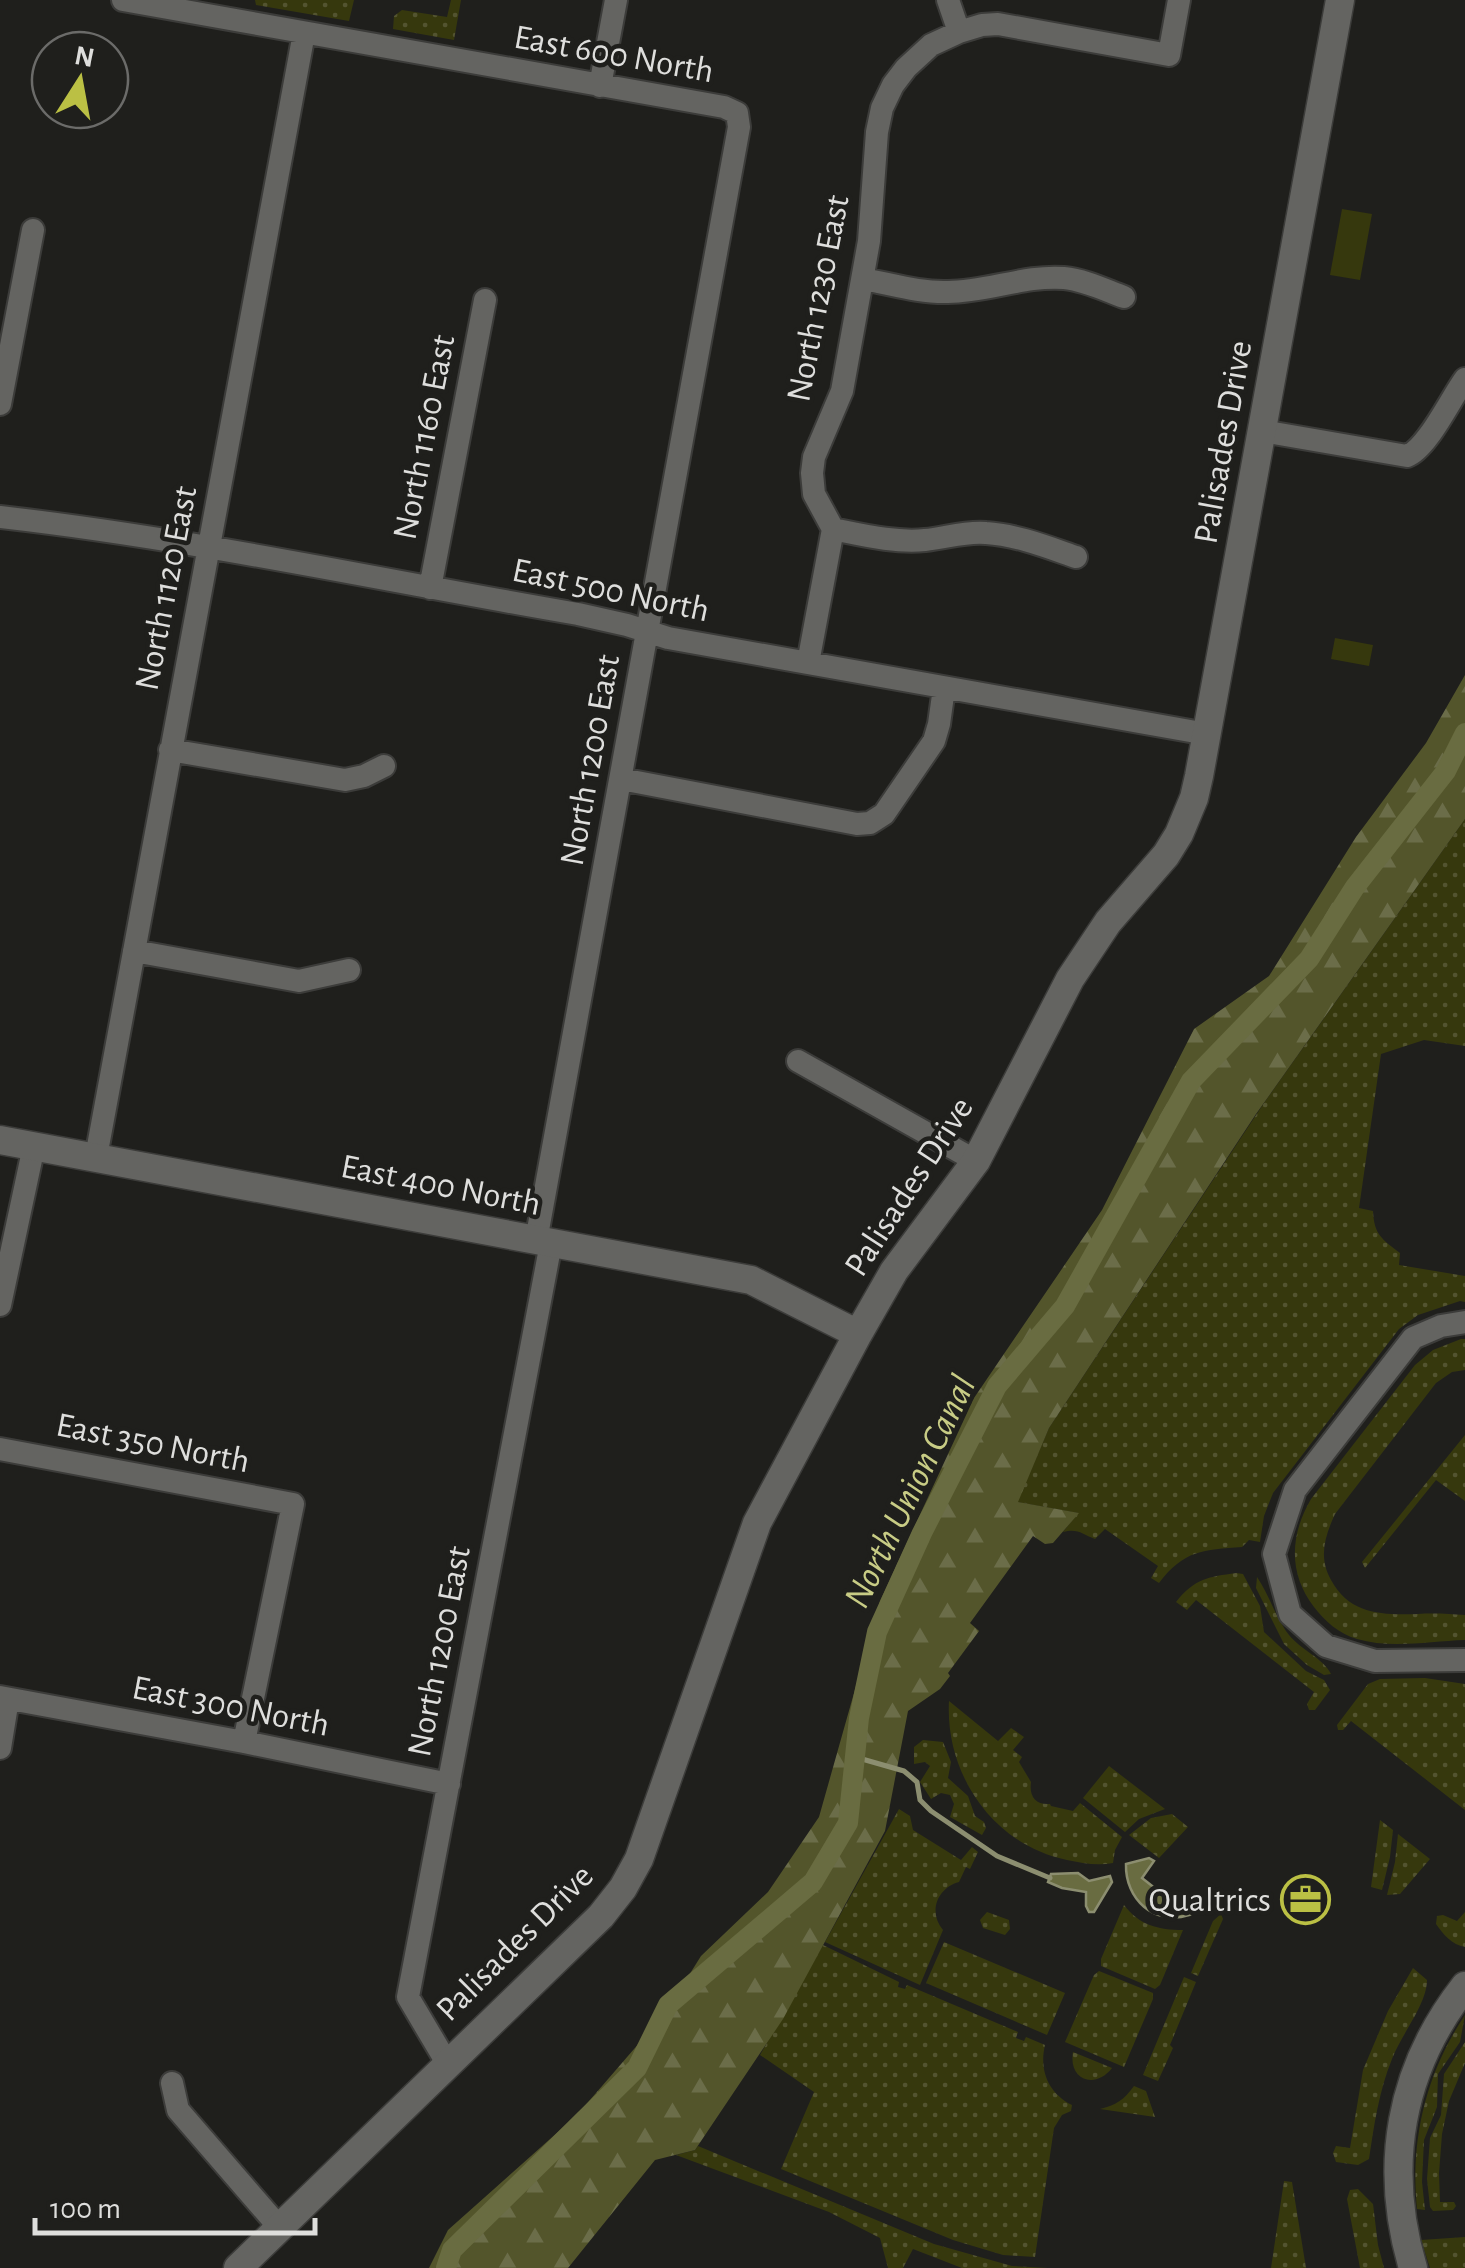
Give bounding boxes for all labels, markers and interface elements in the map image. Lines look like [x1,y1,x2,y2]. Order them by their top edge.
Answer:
street label: East 600 North [511,20,716,89]
north arrow [30,30,130,130]
text: N [72,42,97,73]
street label: North 1230 East [781,192,856,404]
street label: North 1160 East [387,332,461,543]
street label: Palisades Drive [1188,338,1259,546]
street label: North 1120 East [130,483,203,693]
street label: East 500 North [509,553,712,628]
street label: North 1200 East [555,652,626,868]
street label: Palisades Drive [839,1091,980,1283]
street label: East 400 North [338,1149,543,1222]
water label: North Union Canal [838,1370,983,1614]
street label: East 350 North [53,1408,252,1479]
street label: North 1200 East [402,1543,477,1759]
street label: East 300 North [129,1670,332,1743]
street label: Palisades Drive [430,1858,600,2028]
office icon: Qualtrics [1280,1873,1332,1925]
place label: Qualtrics [1149,1883,1271,1918]
scale bar [35,2173,315,2235]
text: 100 m [50,2194,121,2224]

